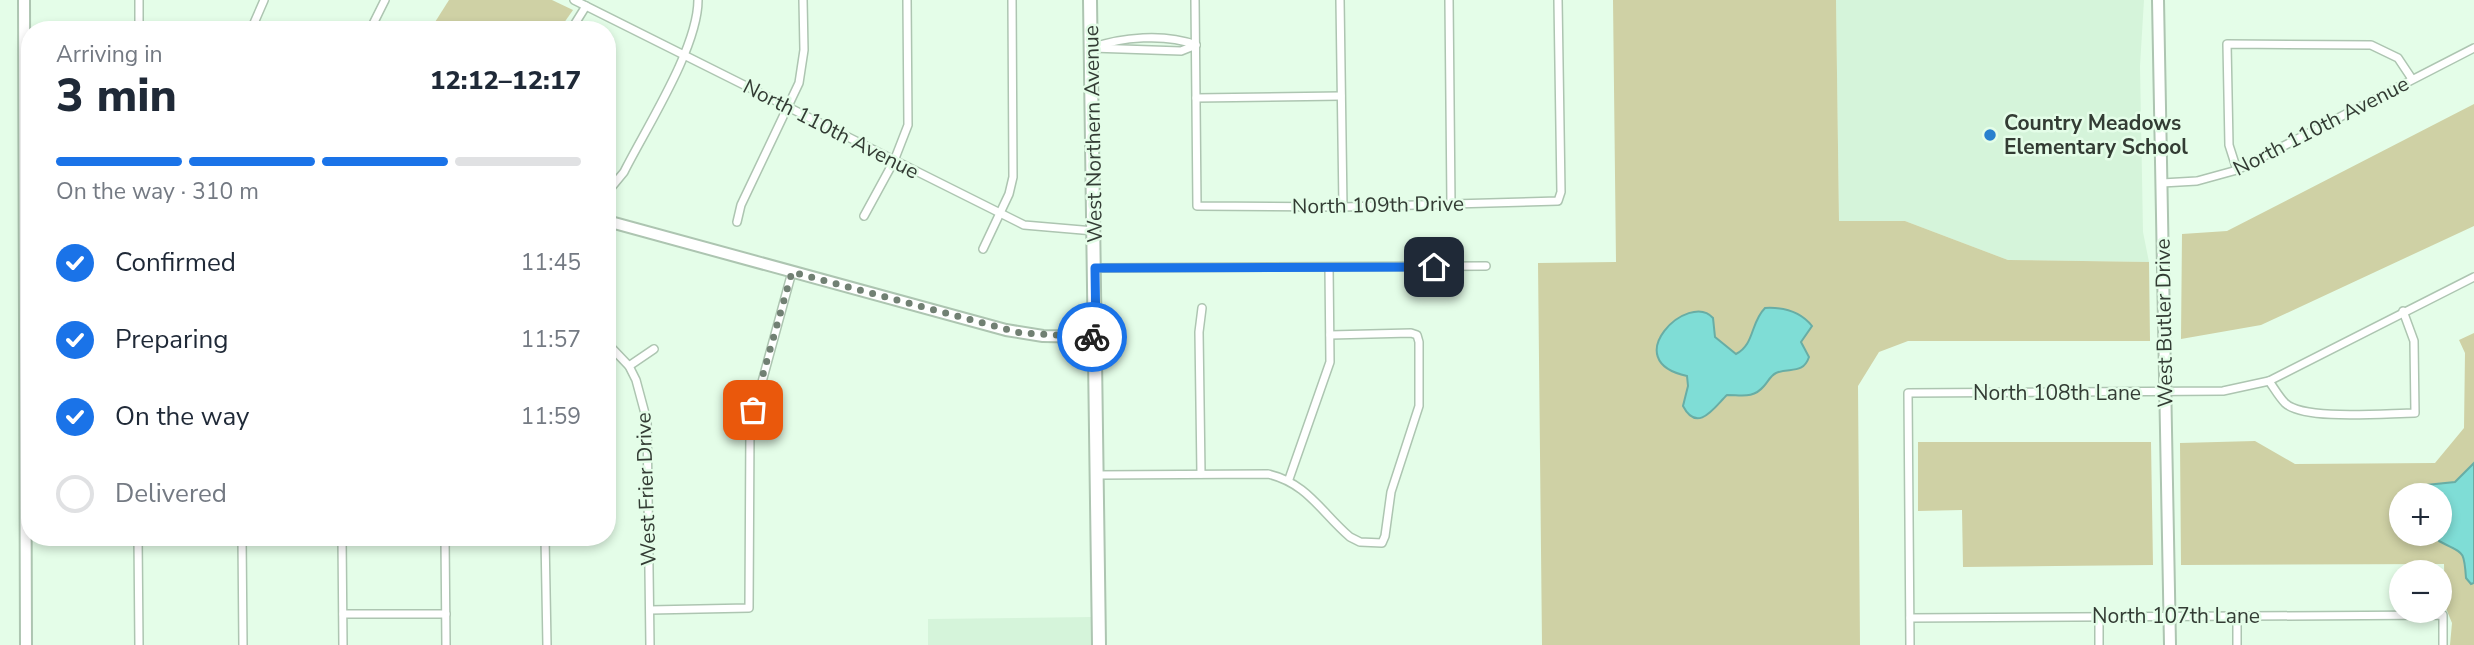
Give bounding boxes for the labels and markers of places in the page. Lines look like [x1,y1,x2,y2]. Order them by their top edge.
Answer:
place label: Country Meadows Elementary School [2004,109,2188,161]
marker: Country Meadows Elementary School [1982,127,1998,143]
pin [1404,237,1464,297]
pin [723,380,783,440]

